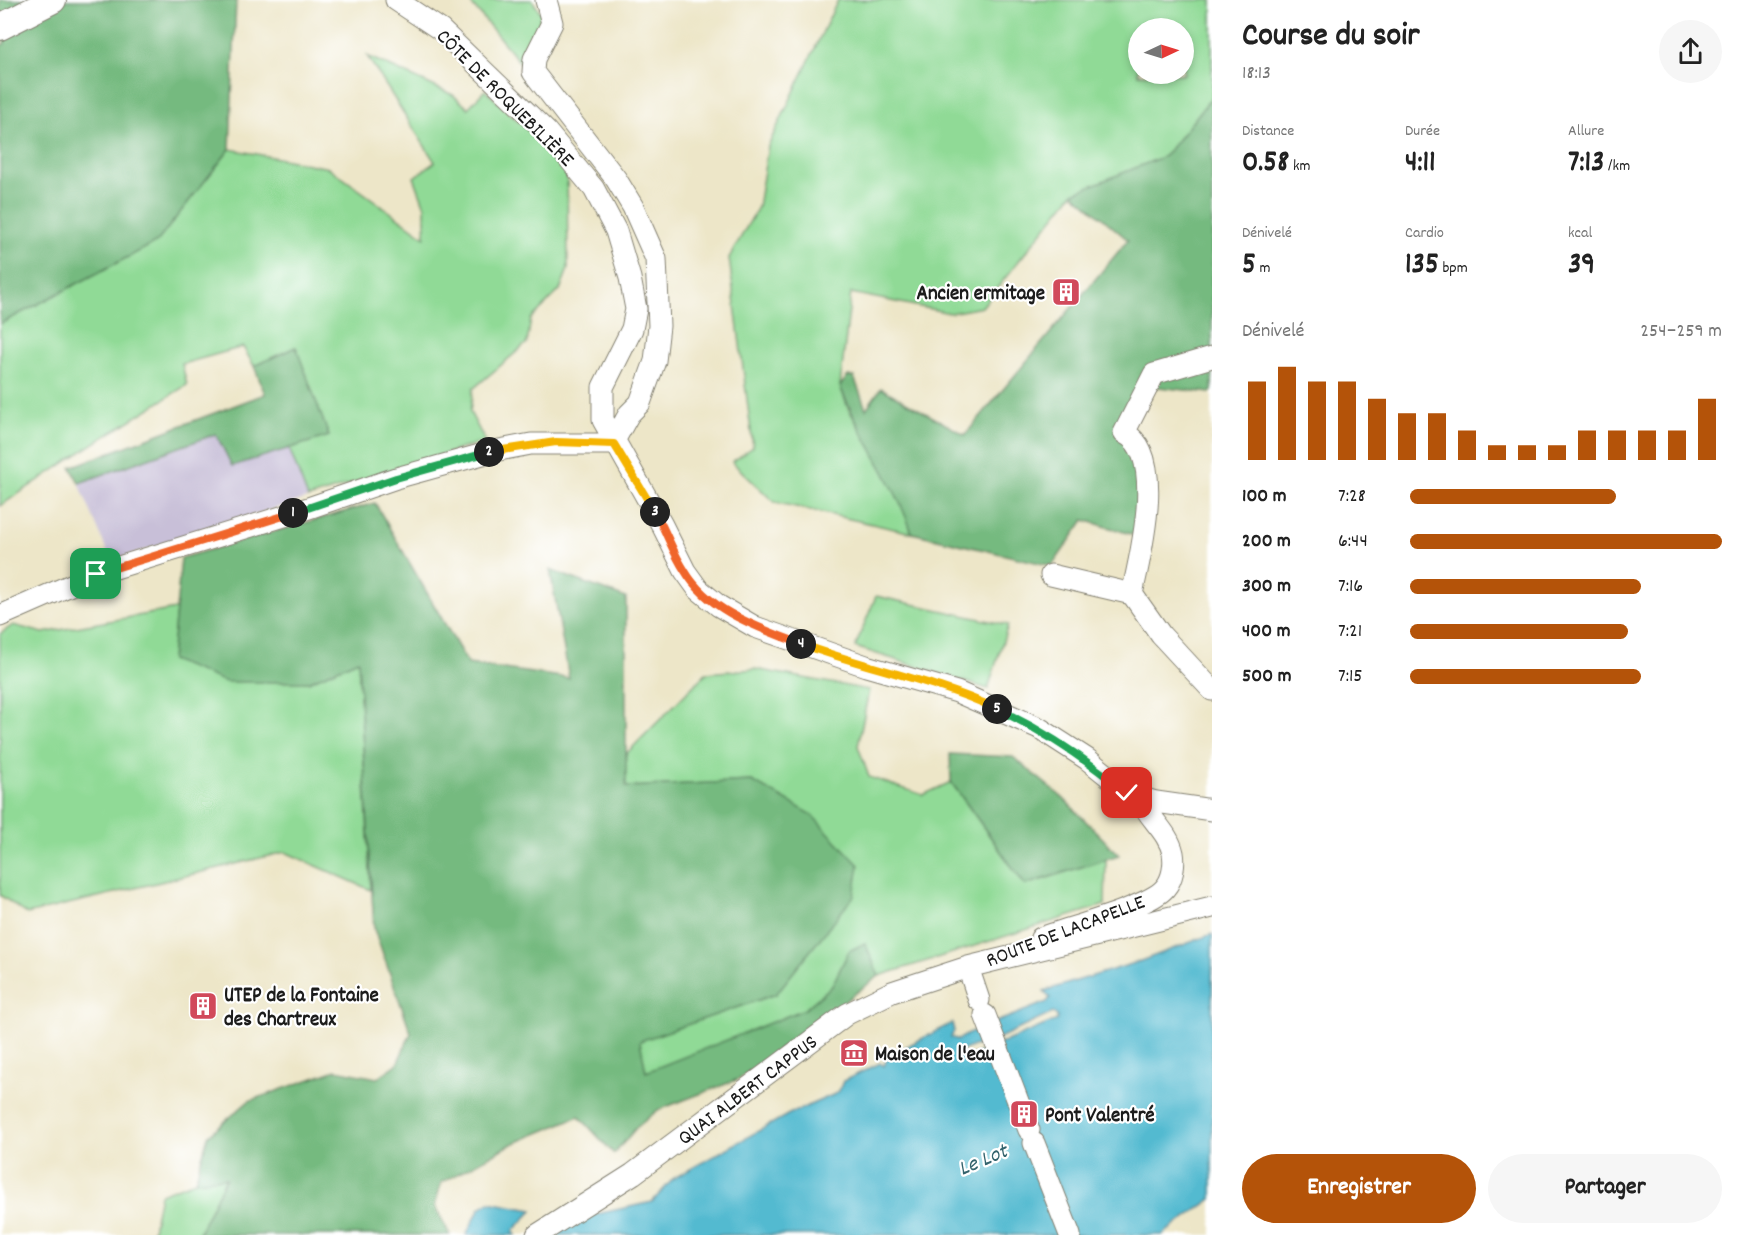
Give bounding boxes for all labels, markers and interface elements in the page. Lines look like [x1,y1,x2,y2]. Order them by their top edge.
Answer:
text: Course du soir [1242,14,1420,61]
north arrow [1128,18,1194,84]
map controls [1128,18,1194,84]
button: share [1659,20,1722,83]
street label: CÔTE DE ROQUEBILIÈRE [428,23,580,175]
text: 18:13 [1242,60,1271,88]
text: Distance [1242,120,1294,143]
text: Durée [1405,120,1440,143]
text: Allure [1568,120,1604,143]
text: 0.58 [1242,143,1289,186]
text: 4:11 [1405,143,1436,186]
text: 7:13 [1568,143,1604,186]
text: km [1289,155,1310,178]
text: /km [1604,155,1630,178]
text: Dénivelé [1242,222,1292,245]
text: Cardio [1405,222,1444,245]
text: kcal [1568,222,1592,245]
text: 5 [1242,245,1256,288]
text: 135 [1405,245,1439,288]
text: 39 [1568,245,1595,288]
text: m [1256,257,1271,280]
text: bpm [1439,257,1468,280]
building icon: Ancien ermitage [1050,276,1082,308]
place label: Ancien ermitage [916,280,1045,310]
text: Dénivelé [1242,318,1304,346]
text: 254–259 m [1640,318,1722,346]
pin: 2 [474,437,504,467]
text: 2 [486,440,493,463]
text: 100 m [1242,483,1287,511]
text: 7:28 [1338,483,1366,511]
pin: 3 [640,497,670,527]
pin: 1 [278,498,308,528]
text: 3 [651,500,659,523]
text: 1 [291,501,295,524]
text: 200 m [1242,528,1291,556]
text: 6:44 [1338,528,1368,556]
pin [70,548,121,599]
icon: arrive [79,557,112,590]
text: 300 m [1242,573,1291,601]
text: 7:16 [1338,573,1363,601]
text: 400 m [1242,618,1290,646]
text: 7:21 [1338,618,1362,646]
pin: 4 [786,629,816,659]
text: 4 [798,632,804,655]
text: 500 m [1242,663,1291,691]
text: 7:15 [1338,663,1363,691]
pin: 5 [982,694,1012,724]
text: 5 [993,697,1001,720]
pin [1101,767,1152,818]
icon: check [1110,776,1143,809]
street label: ROUTE DE LACAPELLE [982,889,1150,977]
place label: UTEP de la Fontaine des Chartreux [224,982,379,1036]
building icon: UTEP de la Fontaine des Chartreux [187,990,219,1022]
street label: QUAI ALBERT CAPPUS [673,1029,825,1154]
museum icon: Maison de l'eau [838,1037,870,1069]
place label: Maison de l'eau [875,1041,995,1071]
building icon: Pont Valentré [1008,1098,1040,1130]
place label: Pont Valentré [1045,1102,1155,1132]
water label: Le Lot [954,1136,1014,1185]
button: Enregistrer [1242,1154,1476,1223]
button: Partager [1488,1154,1722,1223]

